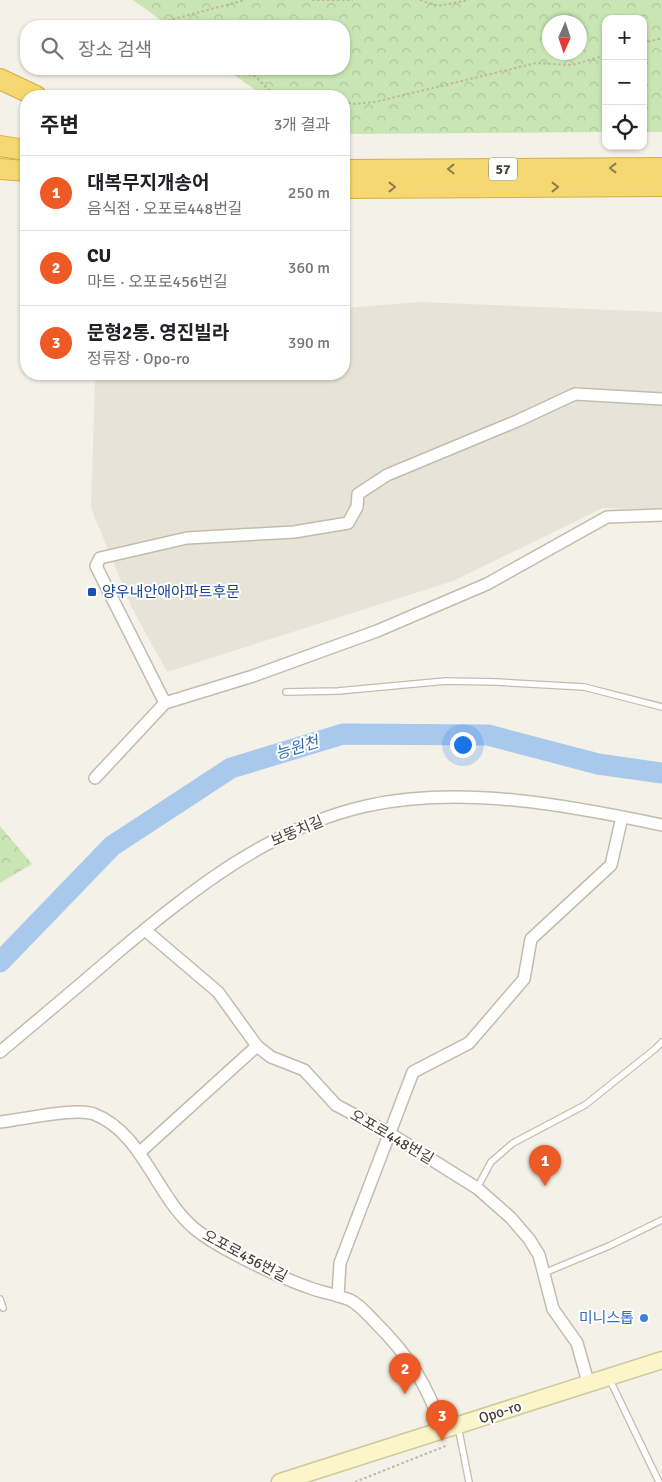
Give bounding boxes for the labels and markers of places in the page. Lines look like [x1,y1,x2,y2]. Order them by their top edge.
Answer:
place label: 양우내안애아파트후문 [102,583,240,601]
marker: 양우내안애아파트후문 [86,586,98,598]
pin: 1 [529,1145,561,1186]
place label: 미니스톱 [579,1309,634,1327]
marker: 미니스톱 [638,1312,650,1324]
pin: 2 [389,1353,421,1394]
pin: 3 [426,1400,458,1441]

